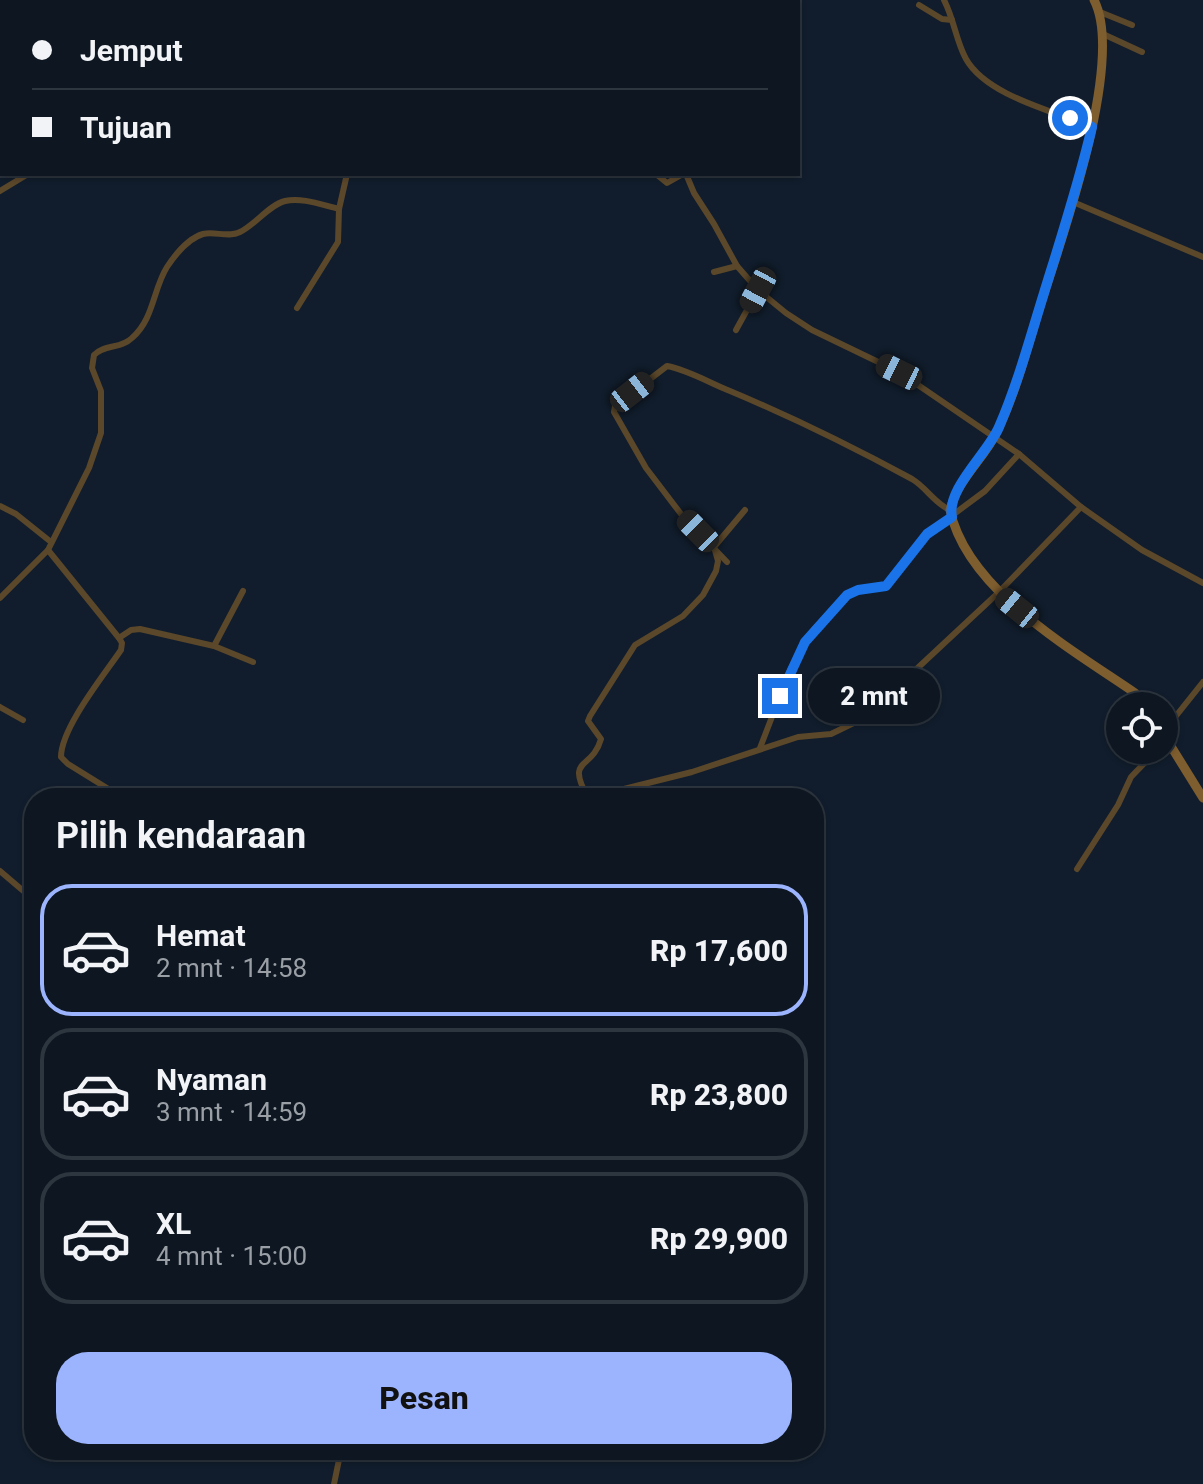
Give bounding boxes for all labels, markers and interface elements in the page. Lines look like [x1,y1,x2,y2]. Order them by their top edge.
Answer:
text: Jemput [80,33,183,68]
route start [1052,100,1088,136]
text: Tujuan [80,110,172,145]
car [736,263,780,317]
car [872,351,926,393]
car [606,368,658,416]
car [673,506,723,556]
car [991,584,1043,632]
callout: 2 mnt [808,668,940,724]
route end [762,678,798,714]
text: 2 mnt [840,681,908,711]
map controls [1106,692,1178,764]
button: locate [1106,692,1178,764]
text: Pilih kendaraan [56,815,306,857]
icon: car [60,914,132,986]
text: Hemat [156,918,246,953]
text: Rp 17,600 [650,933,788,968]
text: 2 mnt · 14:58 [156,953,307,983]
icon: car [60,1058,132,1130]
text: Nyaman [156,1062,267,1097]
text: Rp 23,800 [650,1077,788,1112]
text: 3 mnt · 14:59 [156,1097,307,1127]
icon: car [60,1202,132,1274]
text: XL [156,1206,191,1241]
text: Rp 29,900 [650,1221,788,1256]
text: 4 mnt · 15:00 [156,1241,307,1271]
button: Pesan [56,1352,792,1444]

